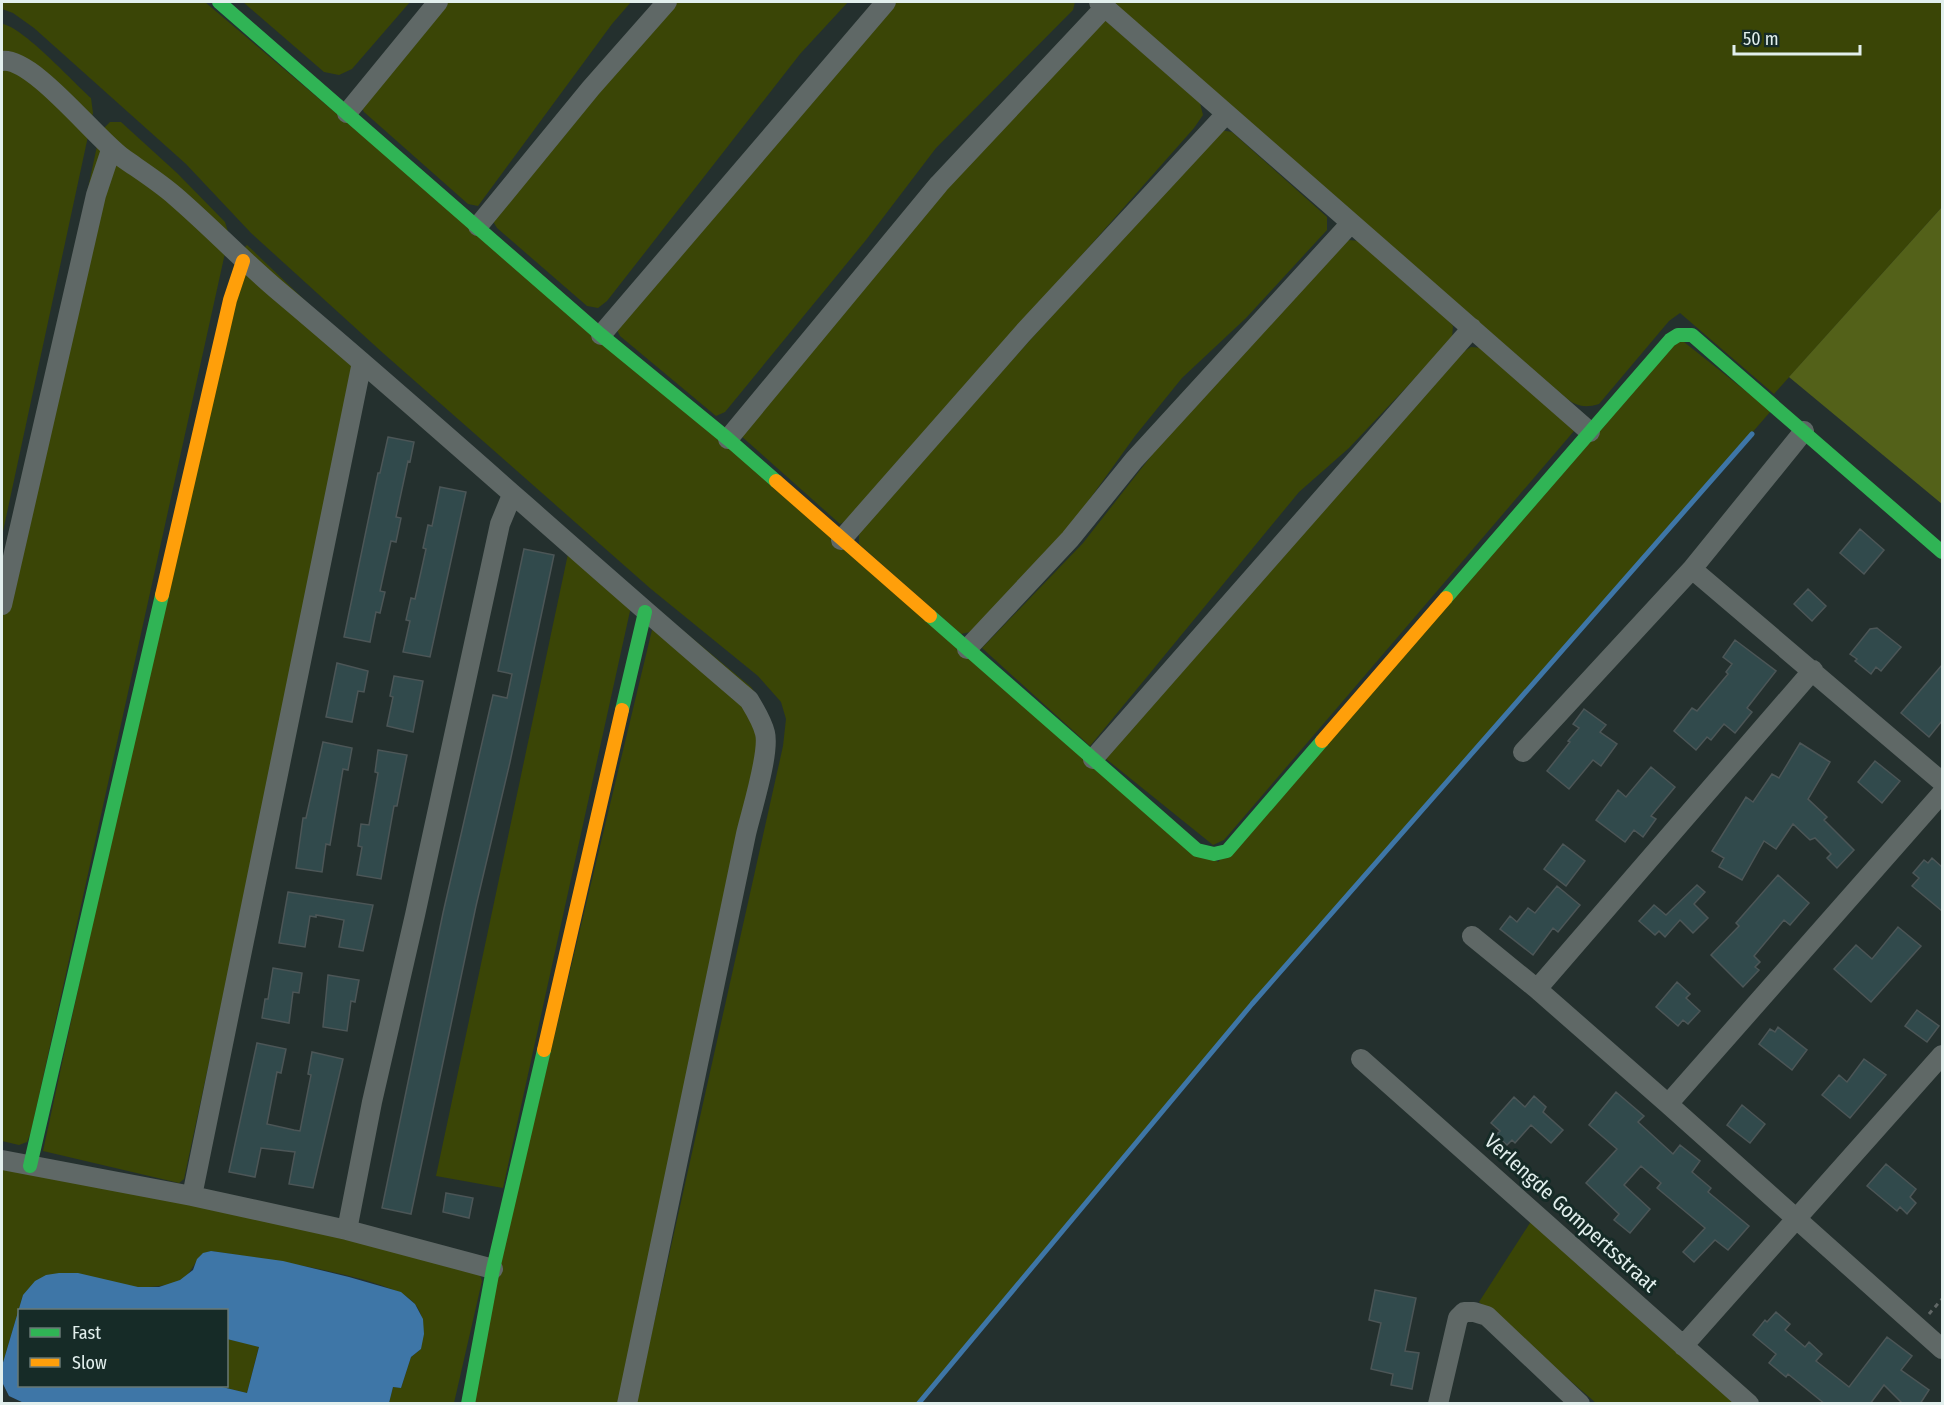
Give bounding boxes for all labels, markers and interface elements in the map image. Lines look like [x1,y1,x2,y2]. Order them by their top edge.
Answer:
scale bar [1734,18,1860,56]
text: 50 m [1743,28,1779,50]
street label: Verlengde Gompertsstraat [1479,1128,1663,1298]
legend [18,1309,228,1387]
text: Fast [72,1322,101,1344]
text: Slow [72,1352,107,1374]

